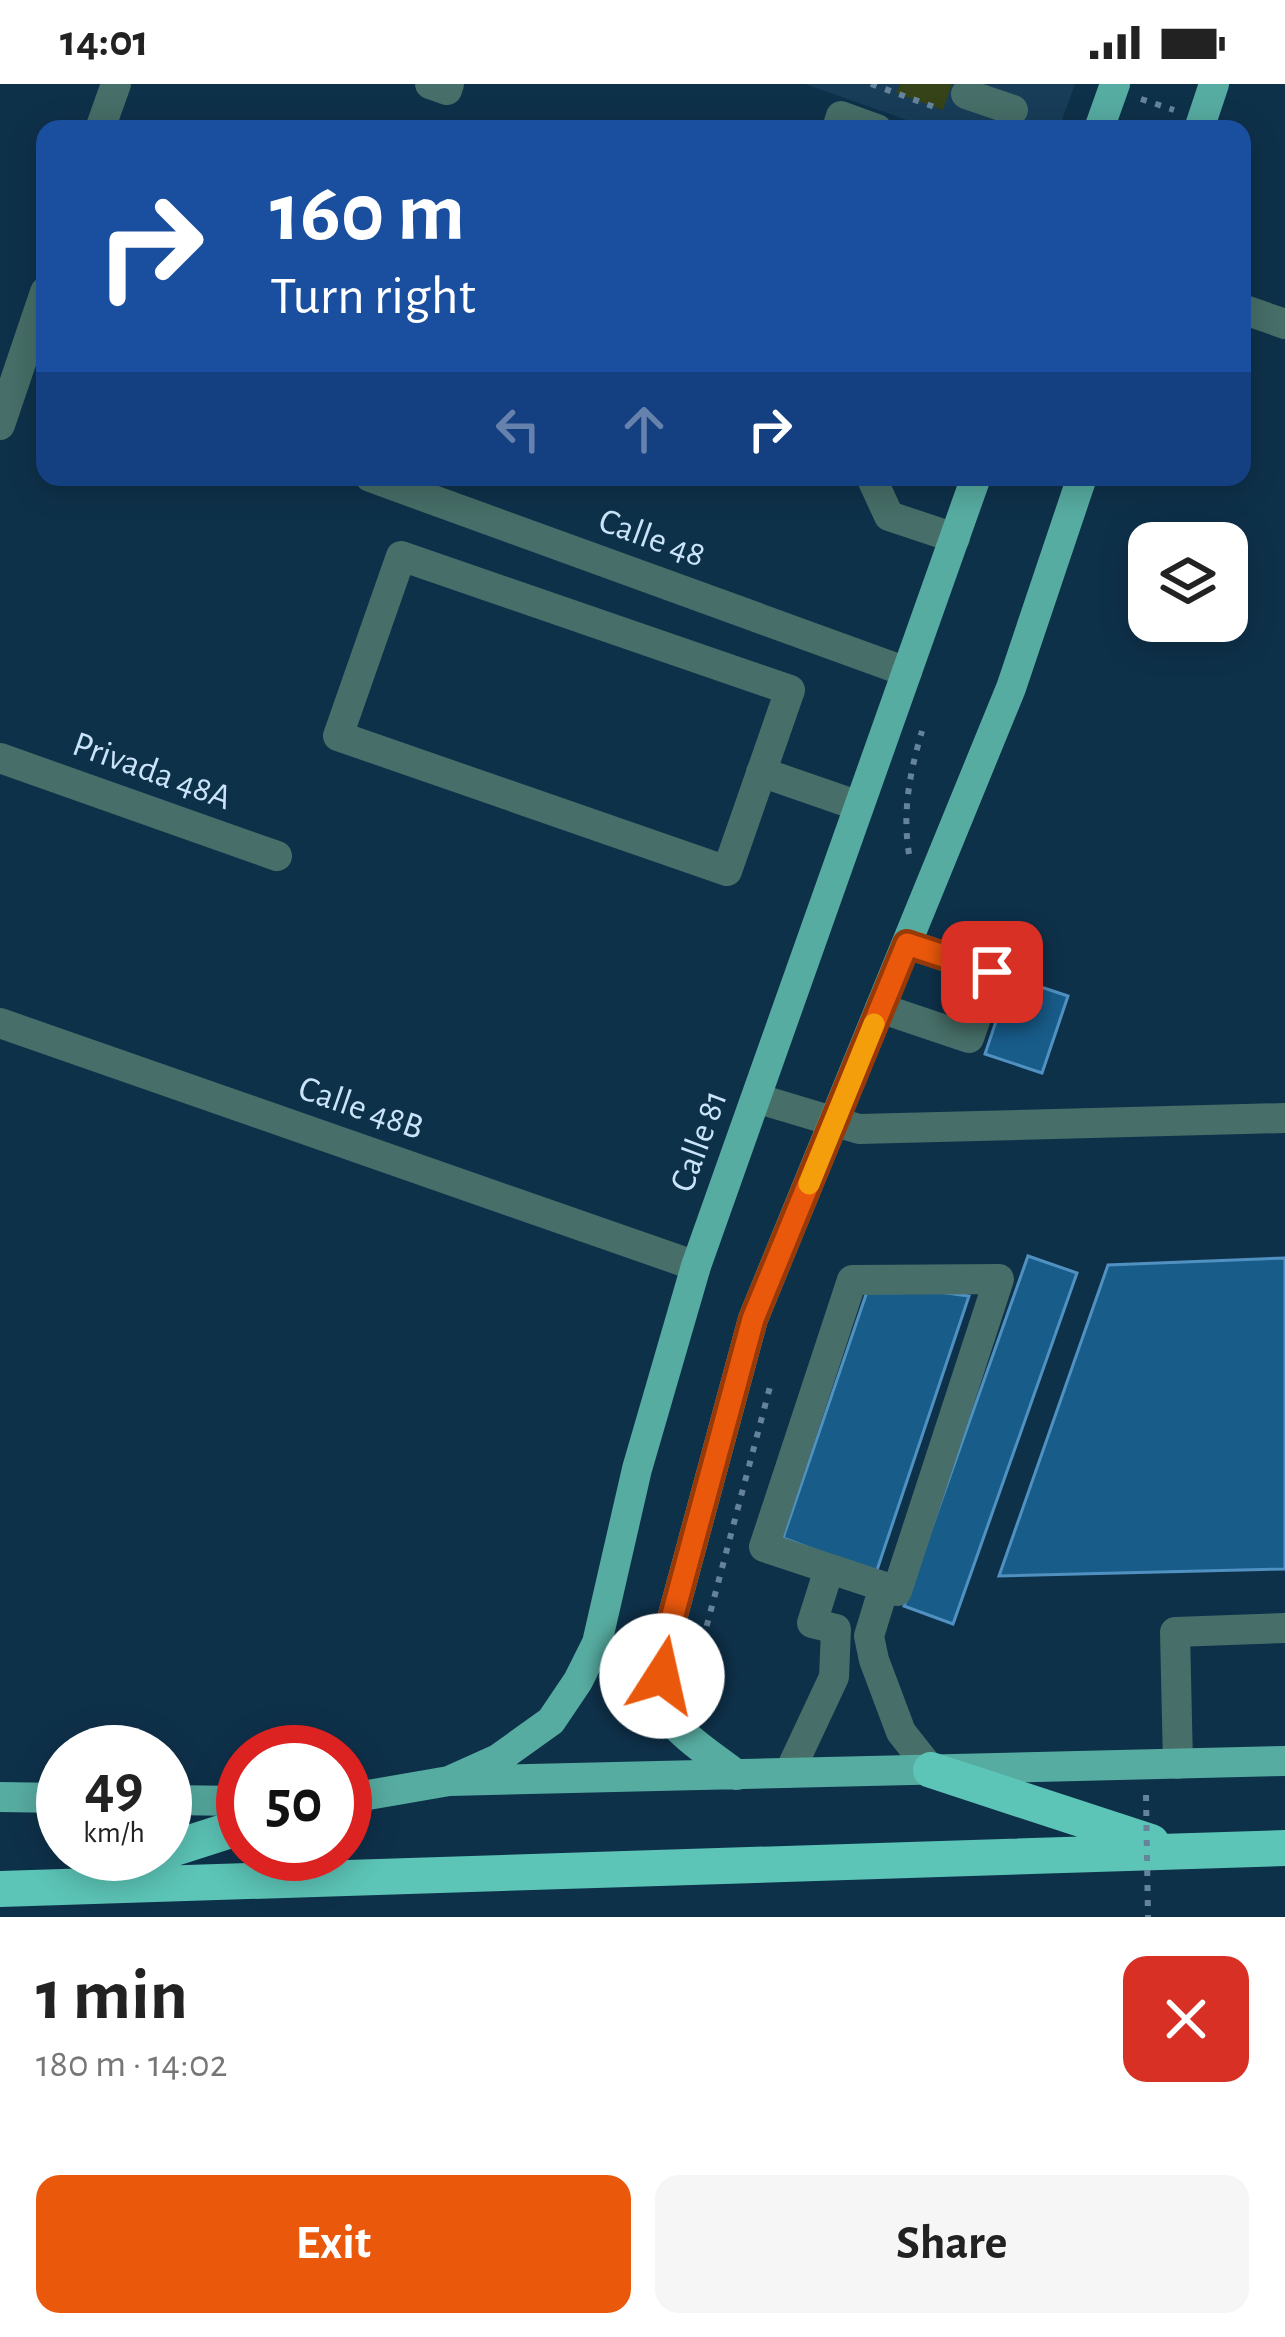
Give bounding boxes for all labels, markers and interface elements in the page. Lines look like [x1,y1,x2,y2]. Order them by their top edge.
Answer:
text: 14:01 [60,19,149,64]
icon: right [72,168,228,324]
text: 160 m [270,172,465,256]
text: Turn right [270,270,476,324]
icon: left [485,396,551,462]
icon: ahead [611,396,677,462]
icon: right [737,396,803,462]
street label: Calle 48 [594,502,710,574]
map controls [1128,522,1248,642]
button: layers [1128,522,1248,642]
street label: Privada 48A [68,726,236,816]
pin [941,921,1043,1023]
icon: arrive [959,939,1025,1005]
street label: Calle 48B [294,1070,428,1146]
street label: Calle 81 [664,1085,734,1197]
position arrow [599,1613,725,1739]
speed limit sign: 50 [216,1725,372,1881]
text: 49 [84,1758,144,1818]
text: km/h [83,1818,145,1848]
button: close [1123,1956,1249,2082]
text: 1 min [36,1960,188,2032]
text: 180 m · 14:02 [36,2045,227,2084]
button: Exit [36,2175,631,2313]
button: Share [655,2175,1249,2313]

